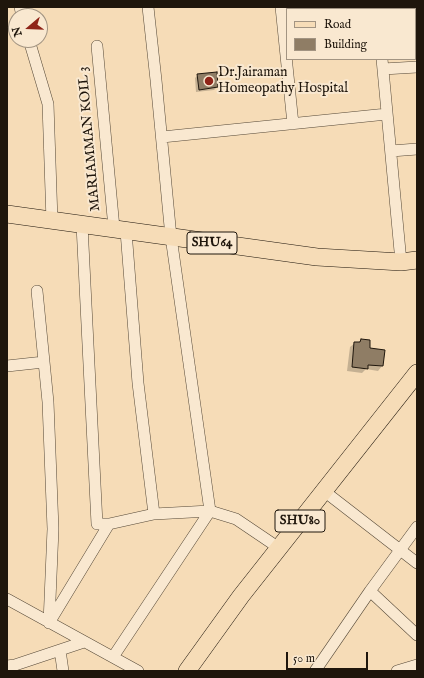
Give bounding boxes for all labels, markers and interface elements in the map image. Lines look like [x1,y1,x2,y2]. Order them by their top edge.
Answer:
north arrow [8,8,48,48]
legend [286,8,416,60]
text: Road [324,17,351,32]
text: N [9,25,26,38]
text: Building [324,37,367,52]
place label: Dr.Jairaman Homeopathy Hospital [218,65,348,98]
street label: MARIAMMAN KOIL 3 [75,66,105,212]
marker: Dr.Jairaman Homeopathy Hospital [203,75,215,87]
road number: SHU64 [187,232,237,254]
road number: SHU80 [275,510,325,532]
scale bar [288,644,370,670]
text: 50 m [293,651,315,666]

